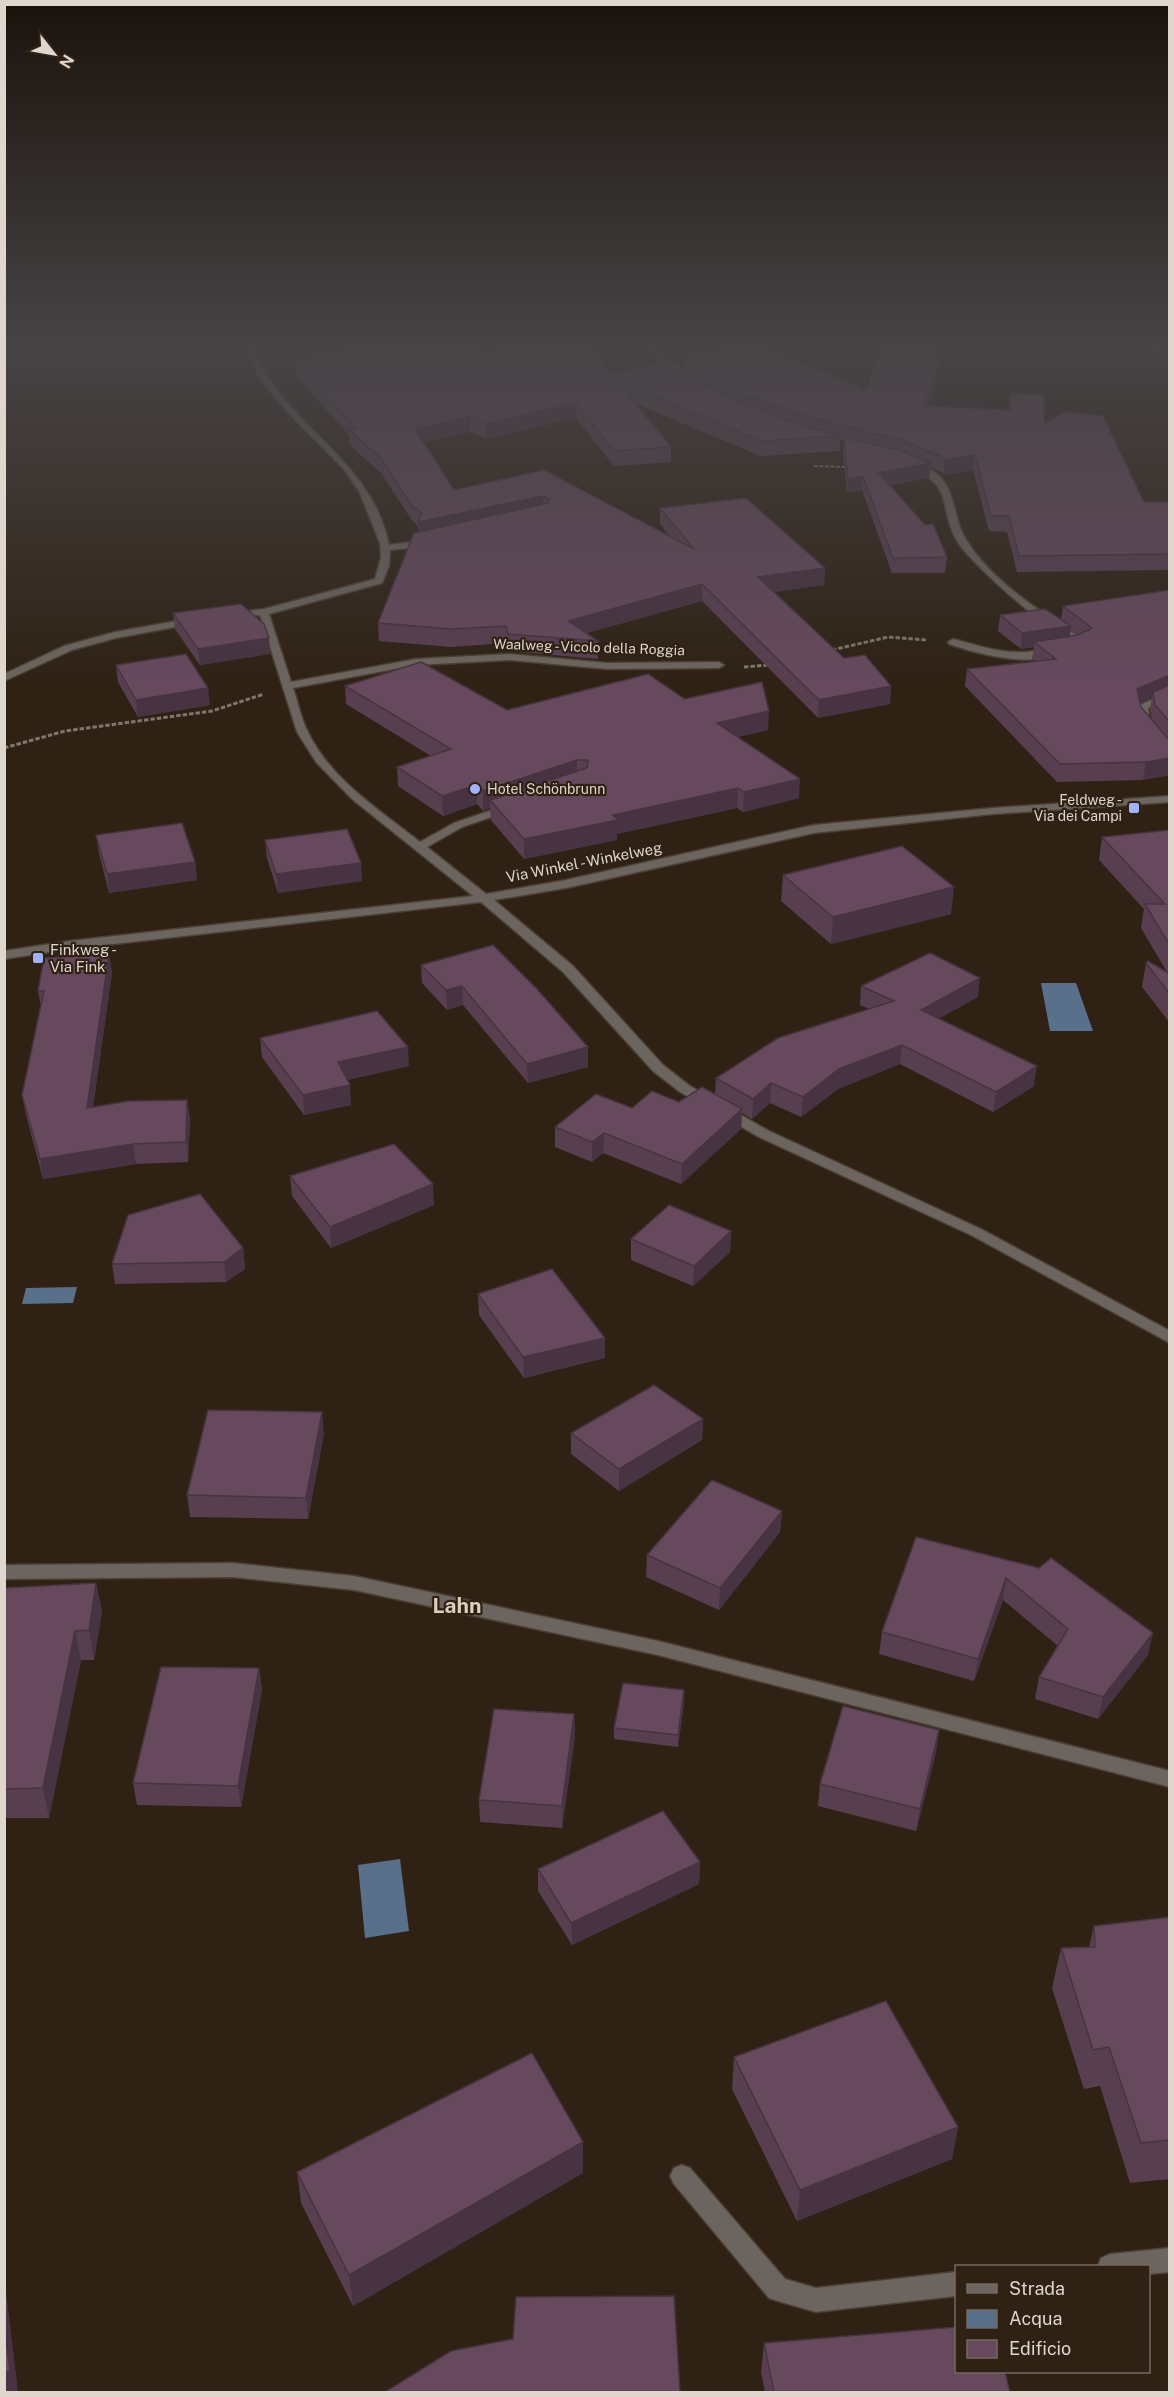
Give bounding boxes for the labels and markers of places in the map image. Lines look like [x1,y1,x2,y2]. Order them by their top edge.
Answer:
place label: Hotel Schönbrunn [487,781,605,797]
marker: Hotel Schönbrunn [468,782,482,796]
place label: Feldweg - Via dei Campi [1034,792,1122,824]
marker: Feldweg - Via dei Campi [1127,801,1141,815]
place label: Finkweg - Via Fink [50,941,117,975]
marker: Finkweg - Via Fink [31,951,45,965]

